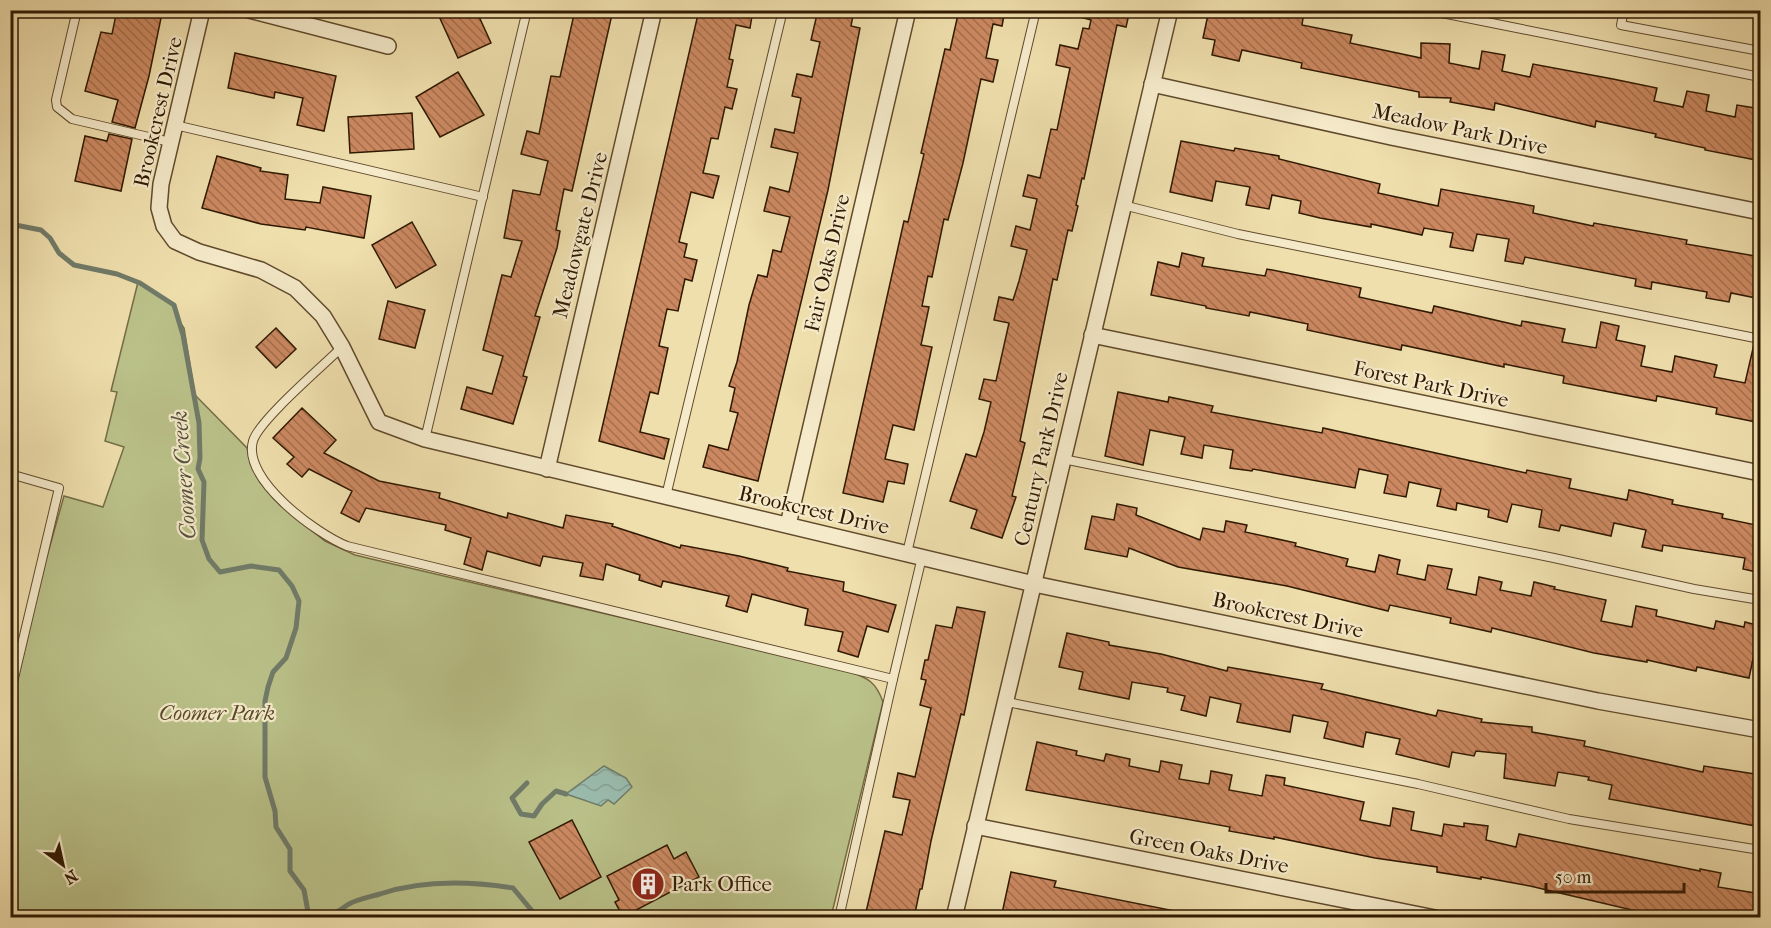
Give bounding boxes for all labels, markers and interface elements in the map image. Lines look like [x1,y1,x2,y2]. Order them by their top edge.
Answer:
street label: Brookcrest Drive [129,34,187,190]
street label: Meadow Park Drive [1370,99,1550,159]
street label: Meadowgate Drive [548,149,612,321]
street label: Fair Oaks Drive [799,192,855,334]
street label: Forest Park Drive [1351,356,1511,412]
street label: Century Park Drive [1009,370,1073,548]
water label: Coomer Creek [167,410,201,540]
street label: Brookcrest Drive [736,481,892,539]
street label: Brookcrest Drive [1210,587,1366,643]
park label: Coomer Park [159,701,275,725]
street label: Green Oaks Drive [1127,824,1291,878]
north arrow [33,835,93,895]
scale bar [1546,856,1684,894]
text: N [60,866,81,889]
building icon: Park Office [630,866,666,902]
text: 50 m [1555,867,1592,888]
place label: Park Office [671,872,772,896]

